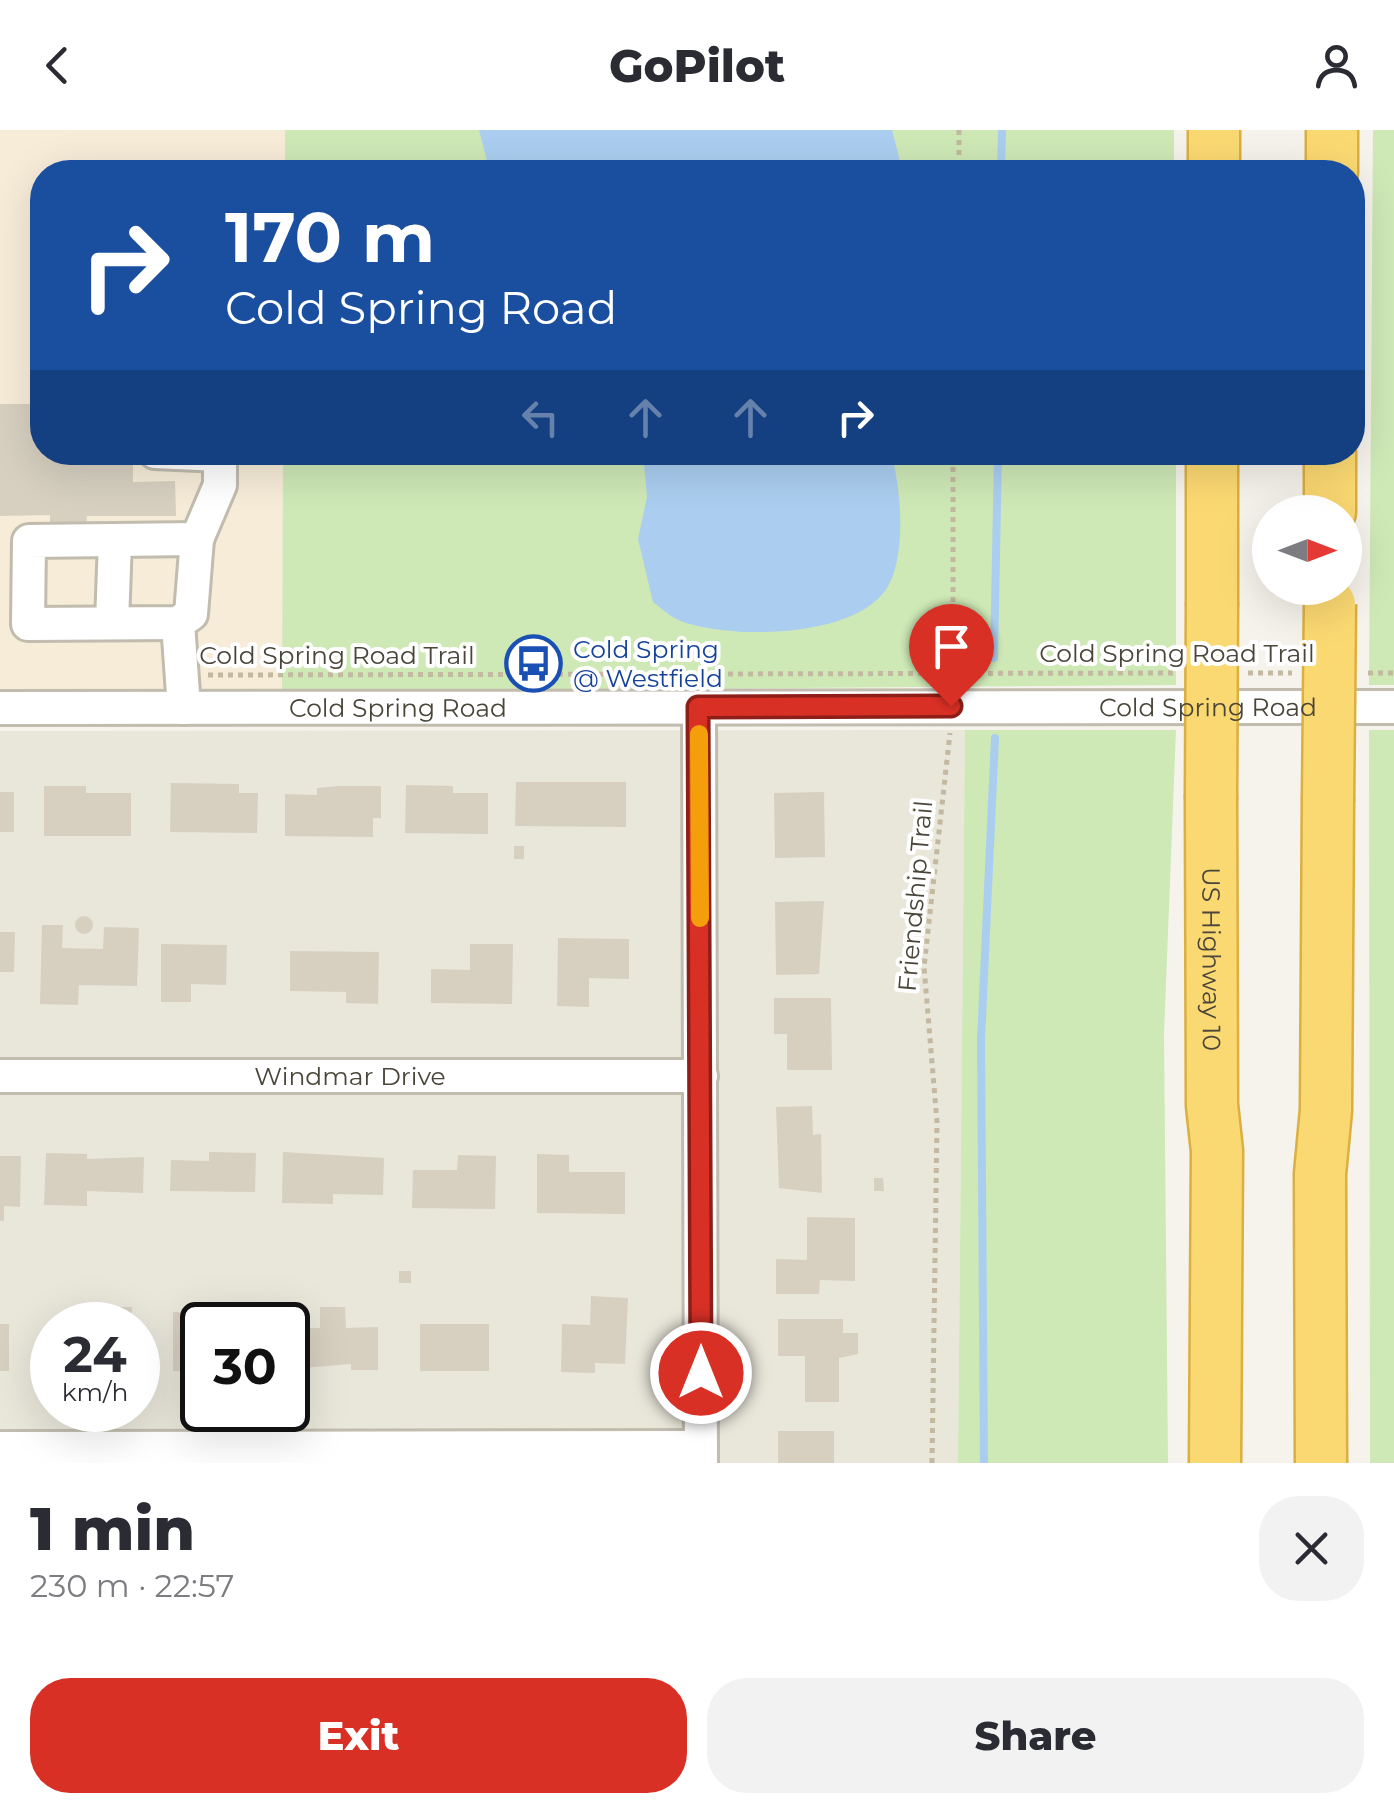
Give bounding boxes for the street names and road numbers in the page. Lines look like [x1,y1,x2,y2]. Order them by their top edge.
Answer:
street label: Cold Spring Road Trail [1039,638,1315,668]
street label: Cold Spring Road Trail [199,640,475,670]
street label: Cold Spring Road [1099,692,1317,722]
street label: Cold Spring Road [289,693,507,723]
street label: Friendship Trail [892,799,938,993]
street label: US Highway 10 [1196,867,1227,1051]
street label: Windmar Drive [254,1061,446,1091]

